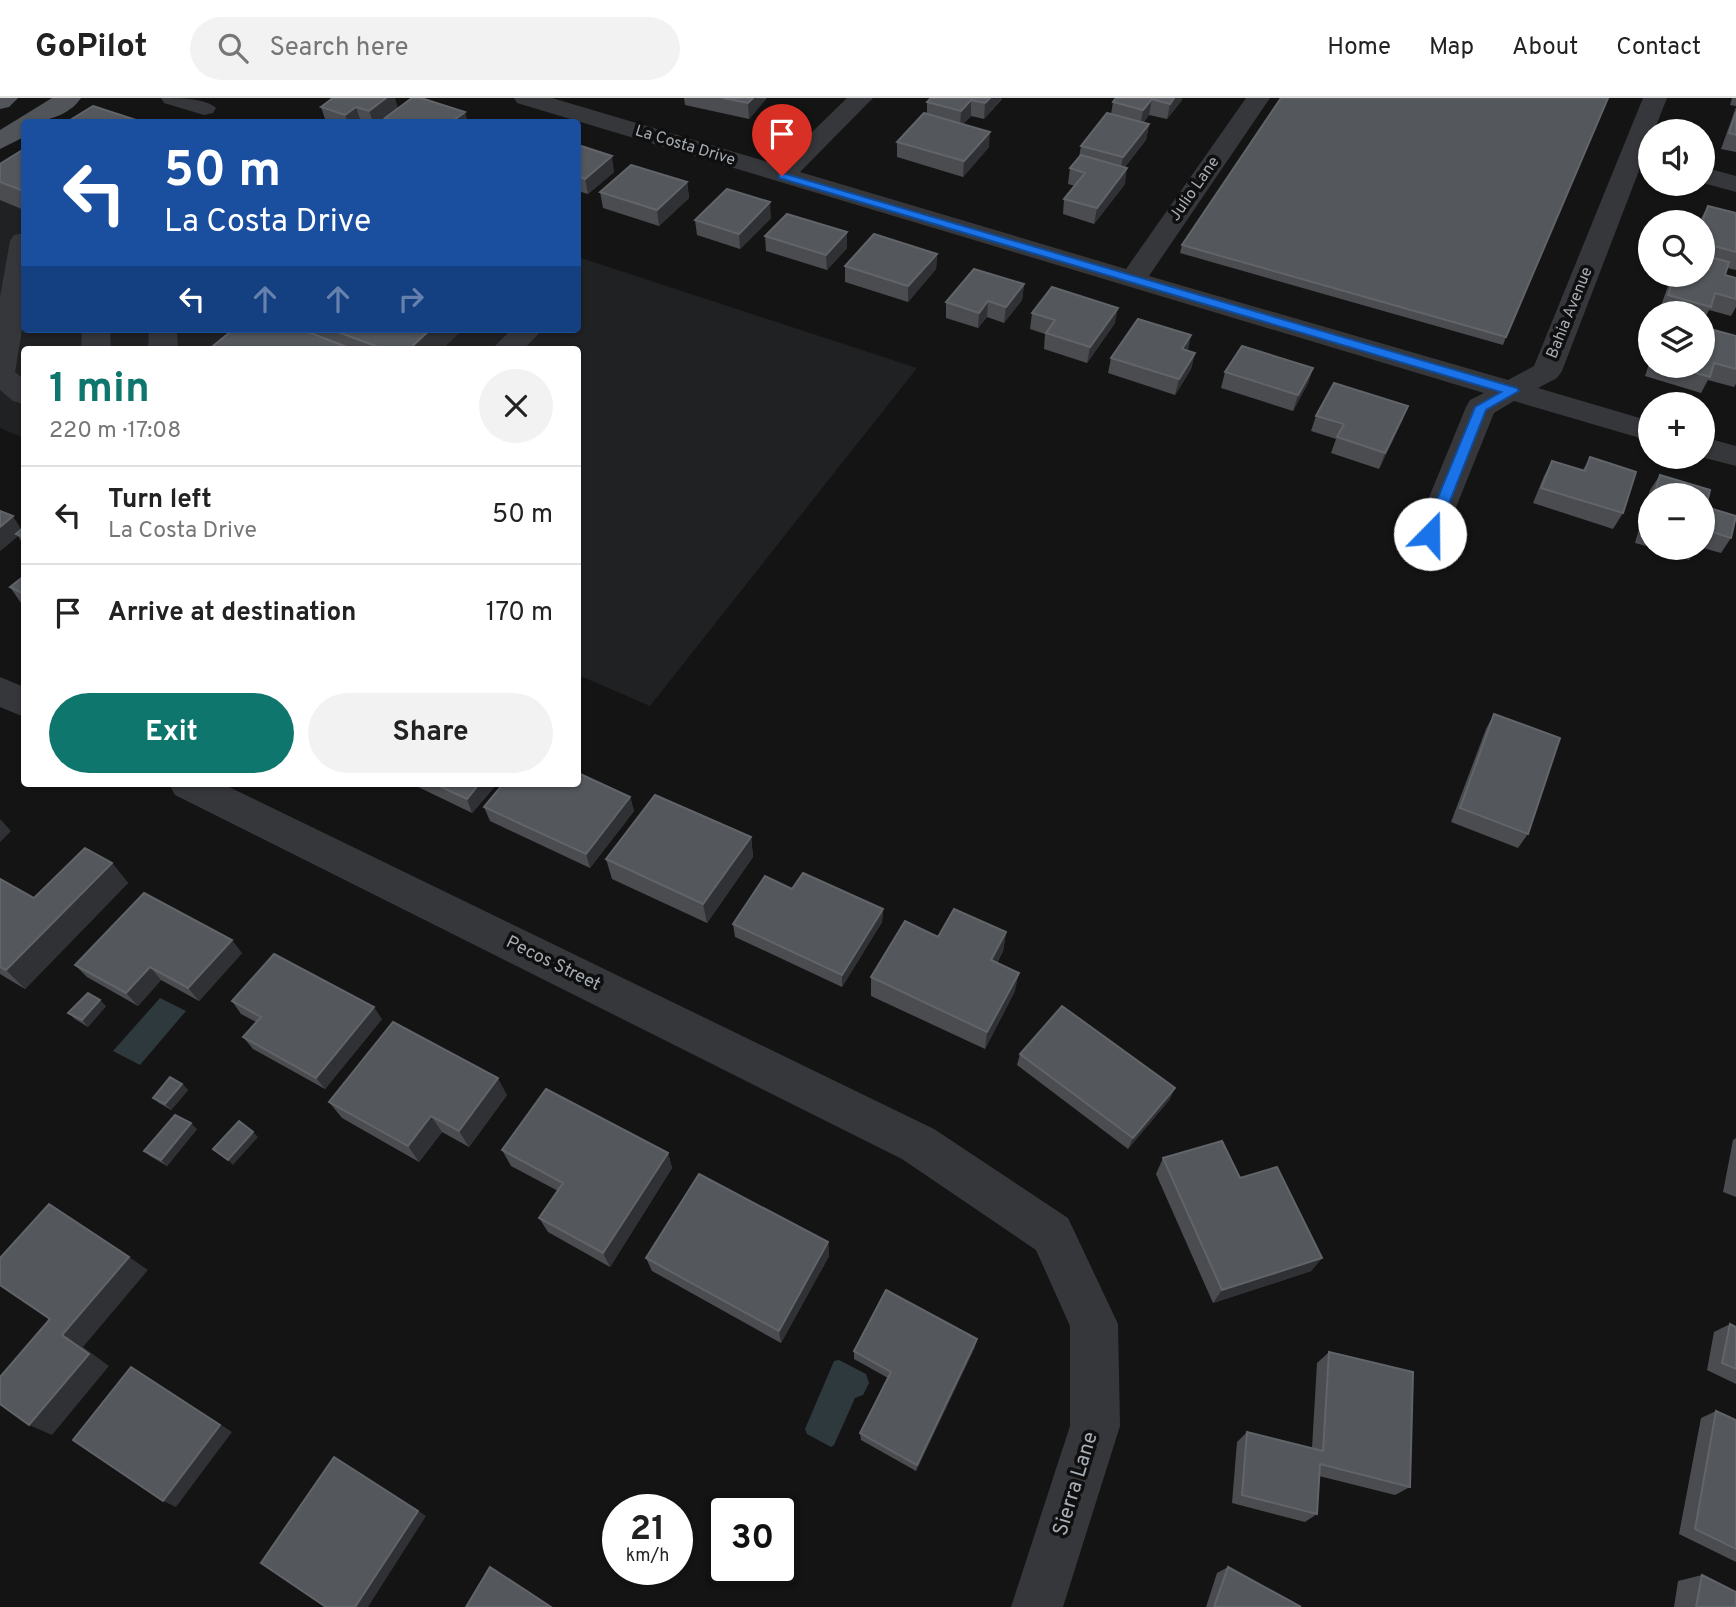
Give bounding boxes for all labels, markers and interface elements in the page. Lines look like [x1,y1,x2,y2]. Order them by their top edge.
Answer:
search box [190,17,680,80]
text: GoPilot [35,27,148,69]
icon: search [214,29,252,67]
text: Search here [270,32,408,65]
text: Home [1327,33,1391,63]
text: Map [1429,33,1474,63]
text: About [1512,33,1578,63]
text: Contact [1616,33,1701,63]
pin [752,104,812,176]
icon: arrive [763,115,801,153]
map controls [1638,119,1715,560]
button: sound [1638,119,1715,196]
street label: La Costa Drive [633,121,737,171]
text: 50 m [164,142,281,204]
icon: left [49,147,140,238]
street label: Julio Lane [1166,153,1224,225]
text: La Costa Drive [164,203,371,243]
button: search [1638,210,1715,287]
street label: Bahia Avenue [1543,264,1597,362]
icon: left [173,280,211,318]
icon: ahead [246,280,284,318]
icon: ahead [319,280,357,318]
icon: right [392,280,430,318]
button: layers [1638,301,1715,378]
text: 1 min [49,364,150,417]
button: close [479,369,553,443]
button: + [1638,392,1715,469]
text: 220 m · 17:08 [49,417,181,446]
button: − [1638,483,1715,560]
text: Turn left [108,484,212,517]
icon: left [49,496,87,534]
position arrow [1393,497,1467,571]
text: 50 m [492,499,553,532]
text: La Costa Drive [108,517,257,546]
icon: arrive [49,594,87,632]
text: Arrive at destination [108,597,356,630]
text: 170 m [486,597,553,630]
button: Exit [49,693,294,773]
button: Share [308,693,553,773]
street label: Pecos Street [502,931,604,997]
street label: Sierra Lane [1047,1429,1105,1539]
speed limit sign: 30 [707,1494,798,1585]
text: 21 [630,1508,665,1552]
text: km/h [626,1545,669,1568]

